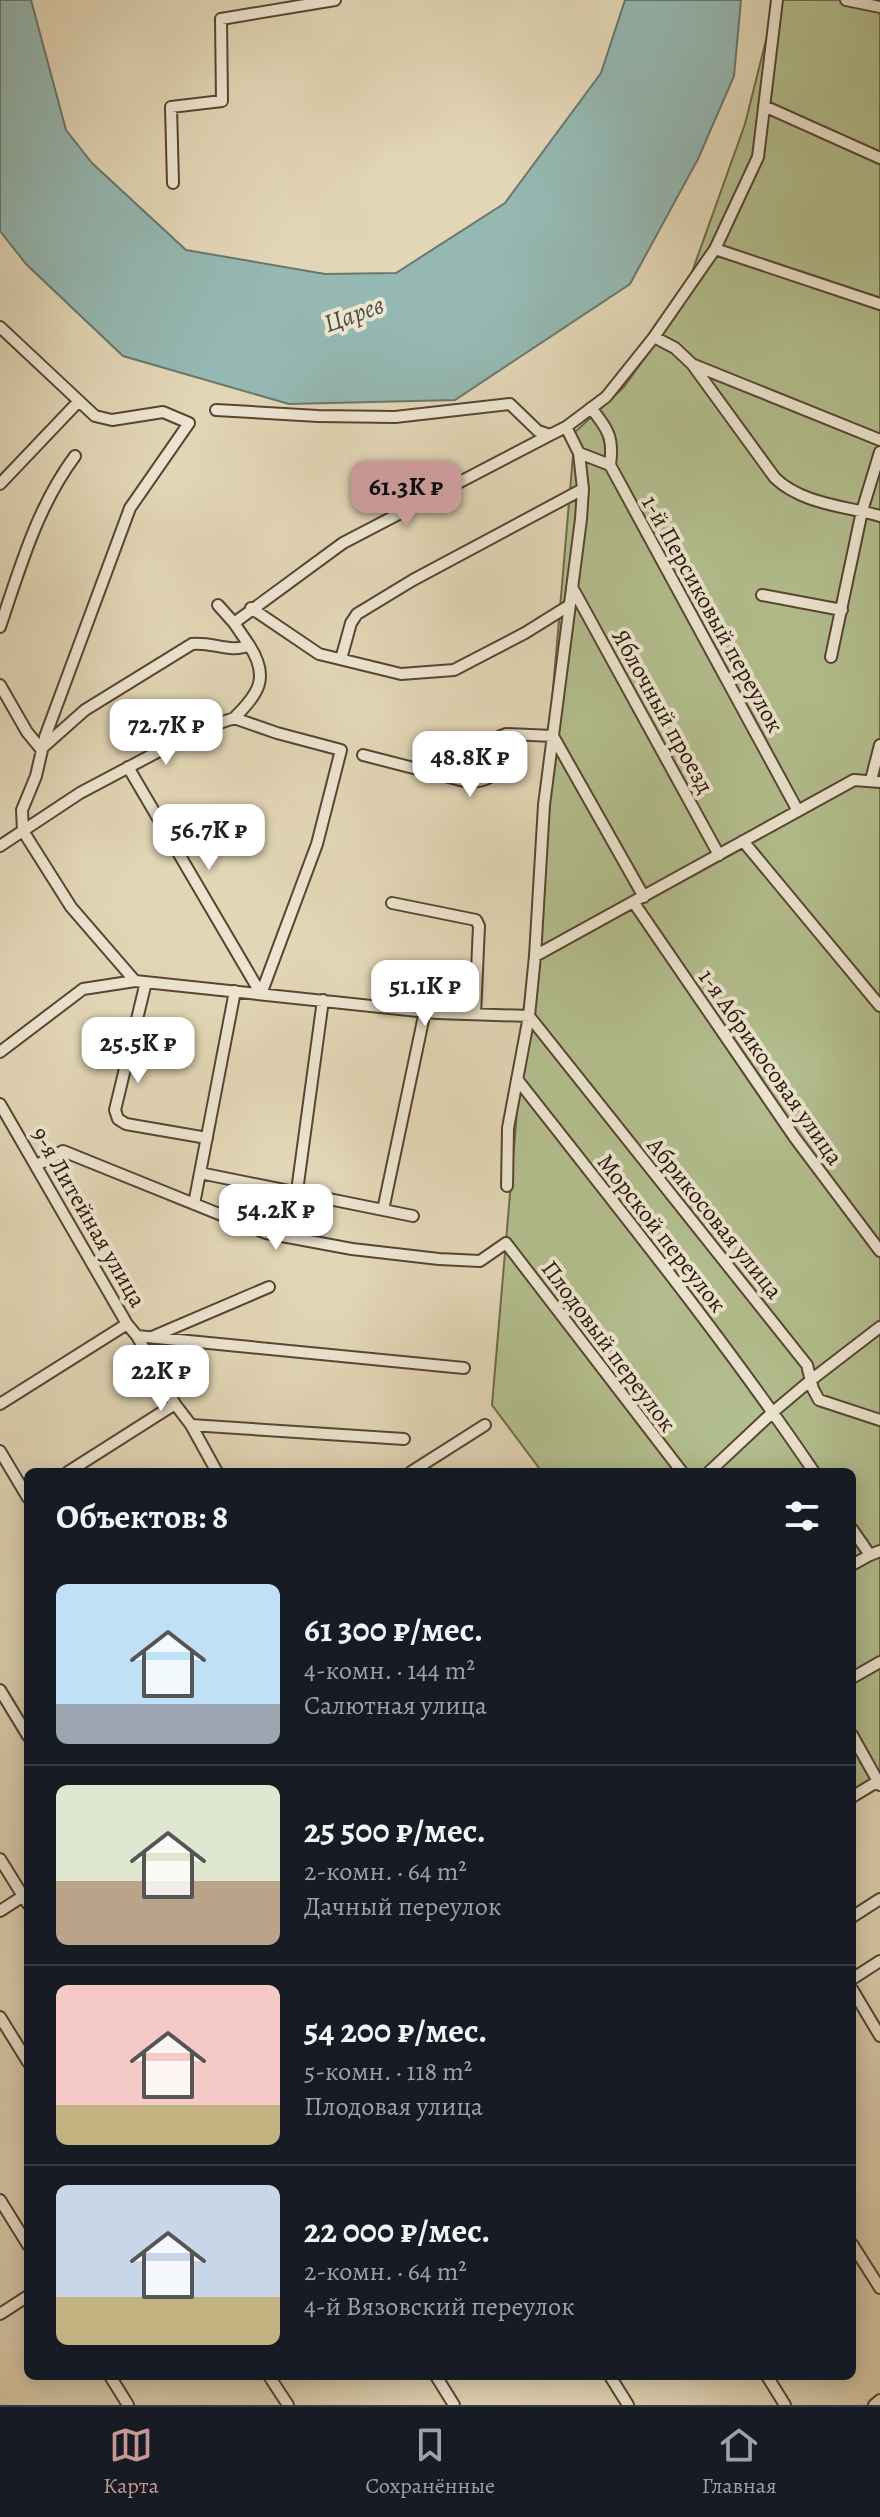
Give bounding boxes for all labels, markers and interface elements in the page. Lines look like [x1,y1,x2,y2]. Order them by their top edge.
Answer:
water label: Царев [319,287,389,341]
pin: 61.3K ₽ [332,461,480,529]
text: 61.3K ₽ [369,469,443,504]
street label: 1-й Персиковый переулок [634,490,792,738]
street label: Яблочный проезд [605,623,721,799]
pin: 72.7K ₽ [92,699,240,767]
text: 72.7K ₽ [128,707,204,742]
pin: 48.8K ₽ [396,731,544,799]
text: 48.8K ₽ [430,739,510,774]
pin: 56.7K ₽ [135,804,283,872]
text: 56.7K ₽ [171,812,247,847]
pin: 51.1K ₽ [351,960,499,1028]
street label: 1-я Абрикосовая улица [691,963,851,1171]
text: 51.1K ₽ [389,968,461,1003]
pin: 25.5K ₽ [64,1017,212,1085]
text: 25.5K ₽ [100,1025,176,1060]
street label: 9-я Литейная улица [24,1121,154,1313]
street label: Абрикосовая улица [639,1130,790,1306]
street label: Морской переулок [590,1147,734,1319]
pin: 54.2K ₽ [202,1184,350,1252]
text: 54.2K ₽ [237,1192,315,1227]
street label: Плодовый переулок [534,1254,684,1438]
pin: 22K ₽ [105,1345,217,1413]
text: 22K ₽ [131,1353,191,1388]
text: Объектов: 8 [56,1493,228,1540]
icon: filters [780,1494,824,1538]
text: 61 300 ₽/мес. [304,1606,483,1653]
icon: home [120,1616,216,1712]
text: 4-комн. · 144 m² [304,1653,475,1688]
text: Салютная улица [304,1688,487,1723]
text: 25 500 ₽/мес. [304,1807,486,1854]
icon: home [120,1817,216,1913]
text: 2-комн. · 64 m² [304,1854,467,1889]
text: Дачный переулок [304,1889,501,1924]
text: 54 200 ₽/мес. [304,2007,487,2054]
icon: home [120,2017,216,2113]
text: 5-комн. · 118 m² [304,2054,472,2089]
text: Плодовая улица [304,2089,483,2124]
text: 22 000 ₽/мес. [304,2207,490,2254]
icon: home [120,2217,216,2313]
text: 2-комн. · 64 m² [304,2254,467,2289]
text: 4-й Вязовский переулок [304,2289,575,2324]
tab: Карта [103,2423,159,2501]
tab: Сохранённые [365,2423,495,2501]
tab: Главная [702,2423,777,2501]

